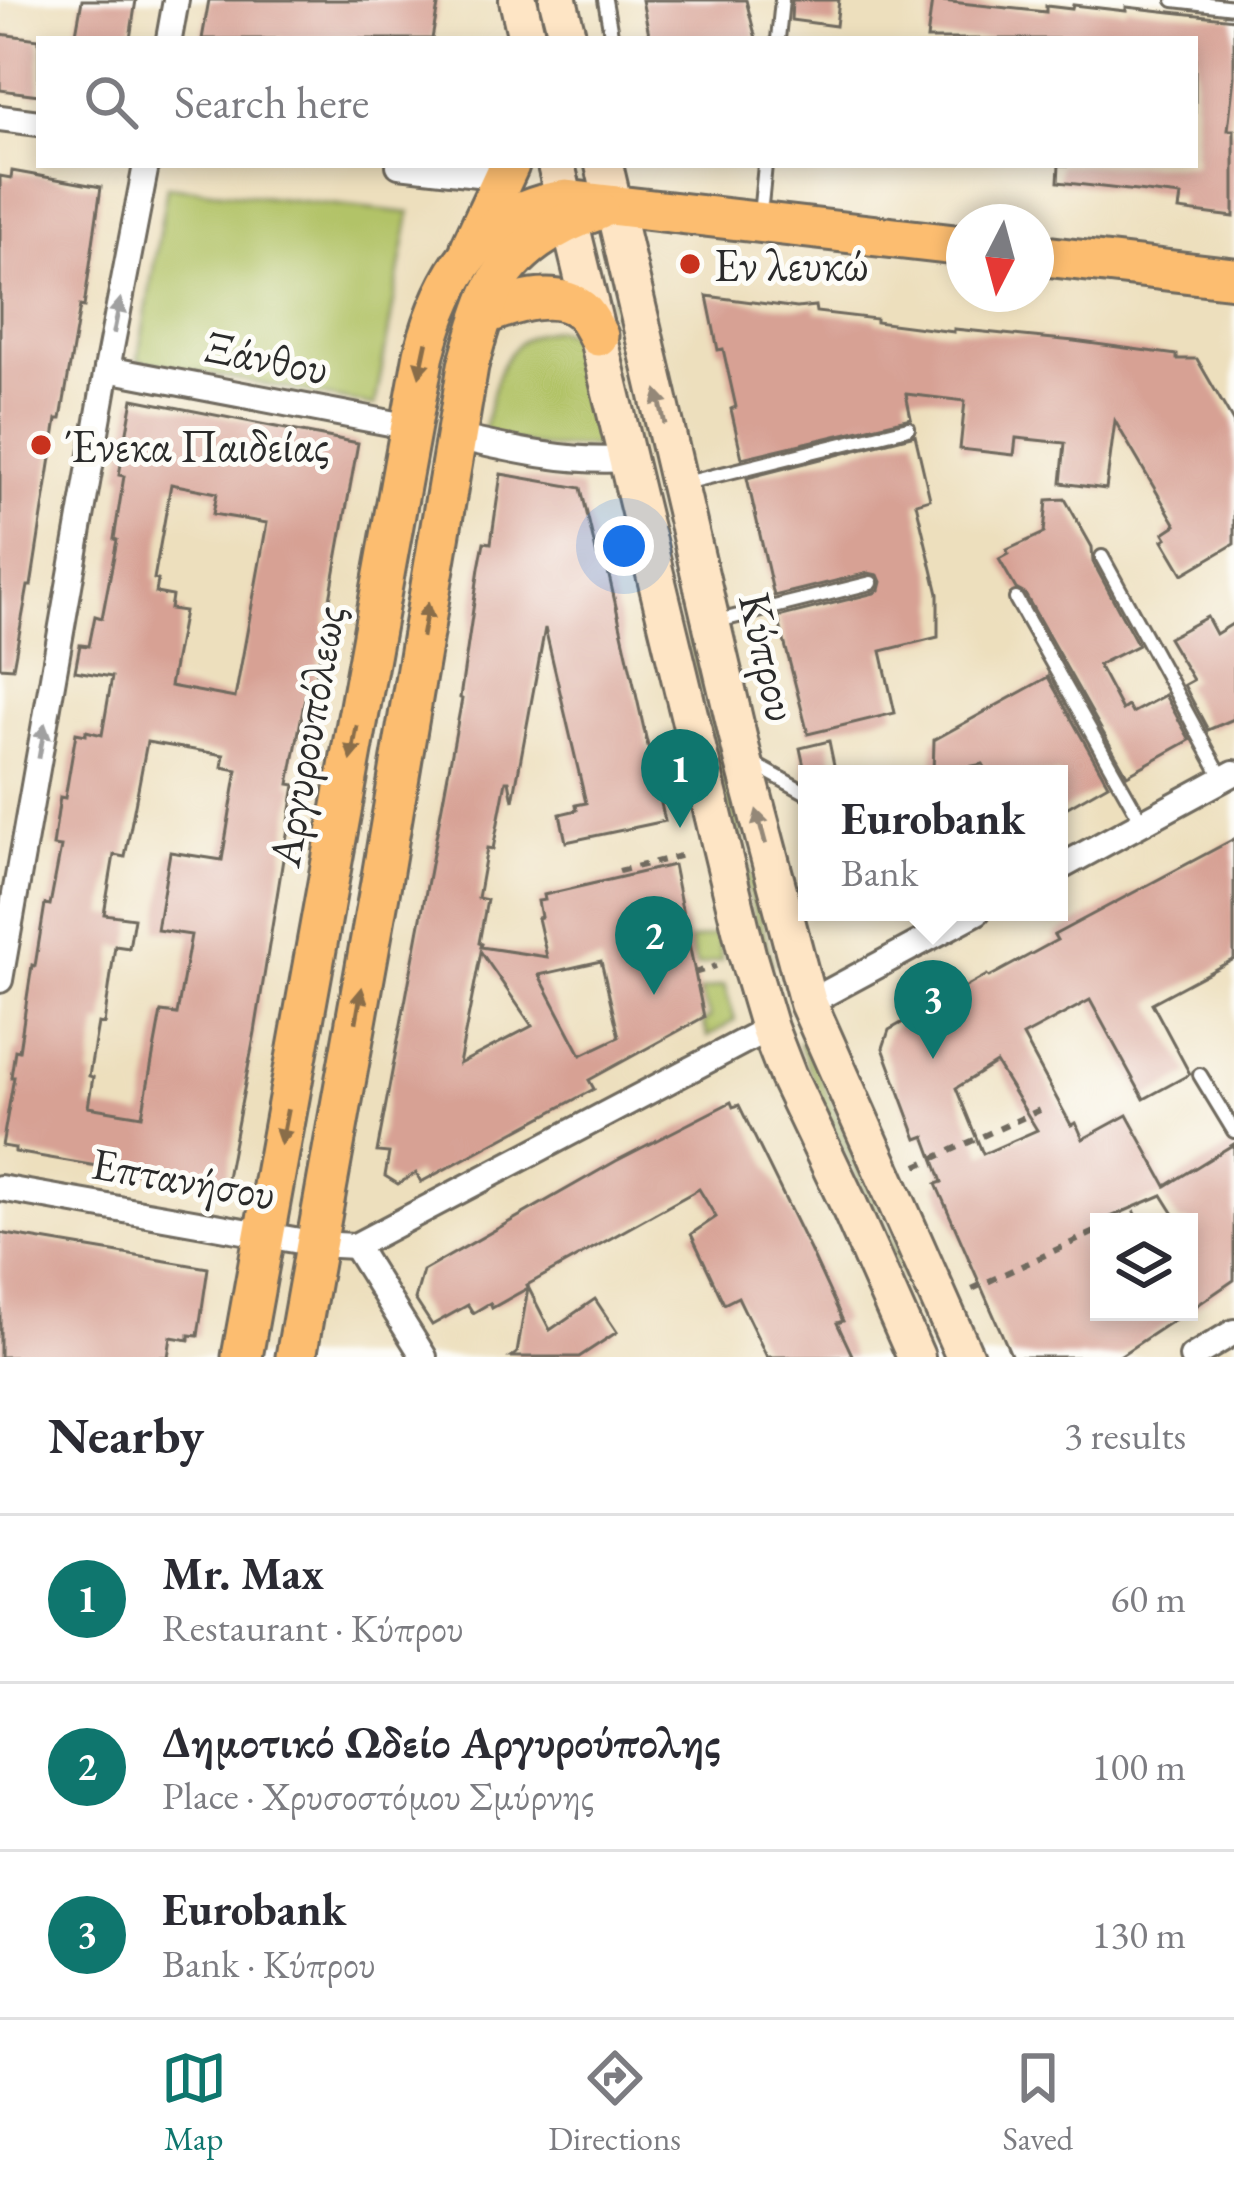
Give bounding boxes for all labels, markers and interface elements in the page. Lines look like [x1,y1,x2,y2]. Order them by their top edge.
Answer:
search box [36,36,1198,168]
icon: search [78,69,144,135]
text: Search here [174,73,369,131]
north arrow [946,204,1054,312]
place label: Εν λευκώ [714,235,869,293]
marker: Εν λευκώ [677,251,703,277]
one-way arrow [109,296,127,334]
street label: Ξάνθου [200,317,334,397]
one-way arrow [413,341,432,379]
one-way arrow [651,387,670,425]
place label: Ένεκα Παιδείας [65,416,329,474]
marker: Ένεκα Παιδείας [28,432,54,458]
your location [594,516,654,576]
street label: Κύπρου [726,587,812,727]
street label: Αργυρουπόλεως [254,601,358,872]
one-way arrow [416,601,435,638]
one-way arrow [33,722,52,759]
one-way arrow [344,725,363,762]
pin: 1 [641,729,719,828]
popup [798,765,1068,921]
text: Eurobank [841,789,1025,847]
one-way arrow [750,808,769,845]
text: Bank [841,847,918,898]
pin: 2 [615,896,693,995]
pin: 3 [894,960,972,1059]
one-way arrow [350,985,369,1023]
one-way arrow [274,1109,293,1146]
street label: Επτανήσου [88,1133,280,1223]
map controls [1090,1213,1198,1321]
button: layers [1090,1213,1198,1321]
text: Nearby [48,1402,204,1468]
text: 3 results [1064,1410,1186,1461]
text: Mr. Max [162,1544,324,1602]
text: 1 [77,1573,97,1624]
text: 60 m [1110,1573,1186,1624]
text: Restaurant · Κύπρου [162,1602,464,1653]
text: Δημοτικό Ωδείο Αργυρούπολης [162,1712,720,1770]
text: 2 [77,1741,97,1792]
text: 100 m [1092,1741,1186,1792]
text: Place · Χρυσοστόμου Σμύρνης [162,1770,594,1821]
text: Eurobank [162,1880,346,1938]
text: 3 [77,1909,97,1960]
text: 130 m [1092,1909,1186,1960]
text: Bank · Κύπρου [162,1938,376,1989]
tab: Map [161,2045,227,2160]
tab: Directions [548,2045,681,2160]
tab: Saved [1003,2045,1073,2160]

